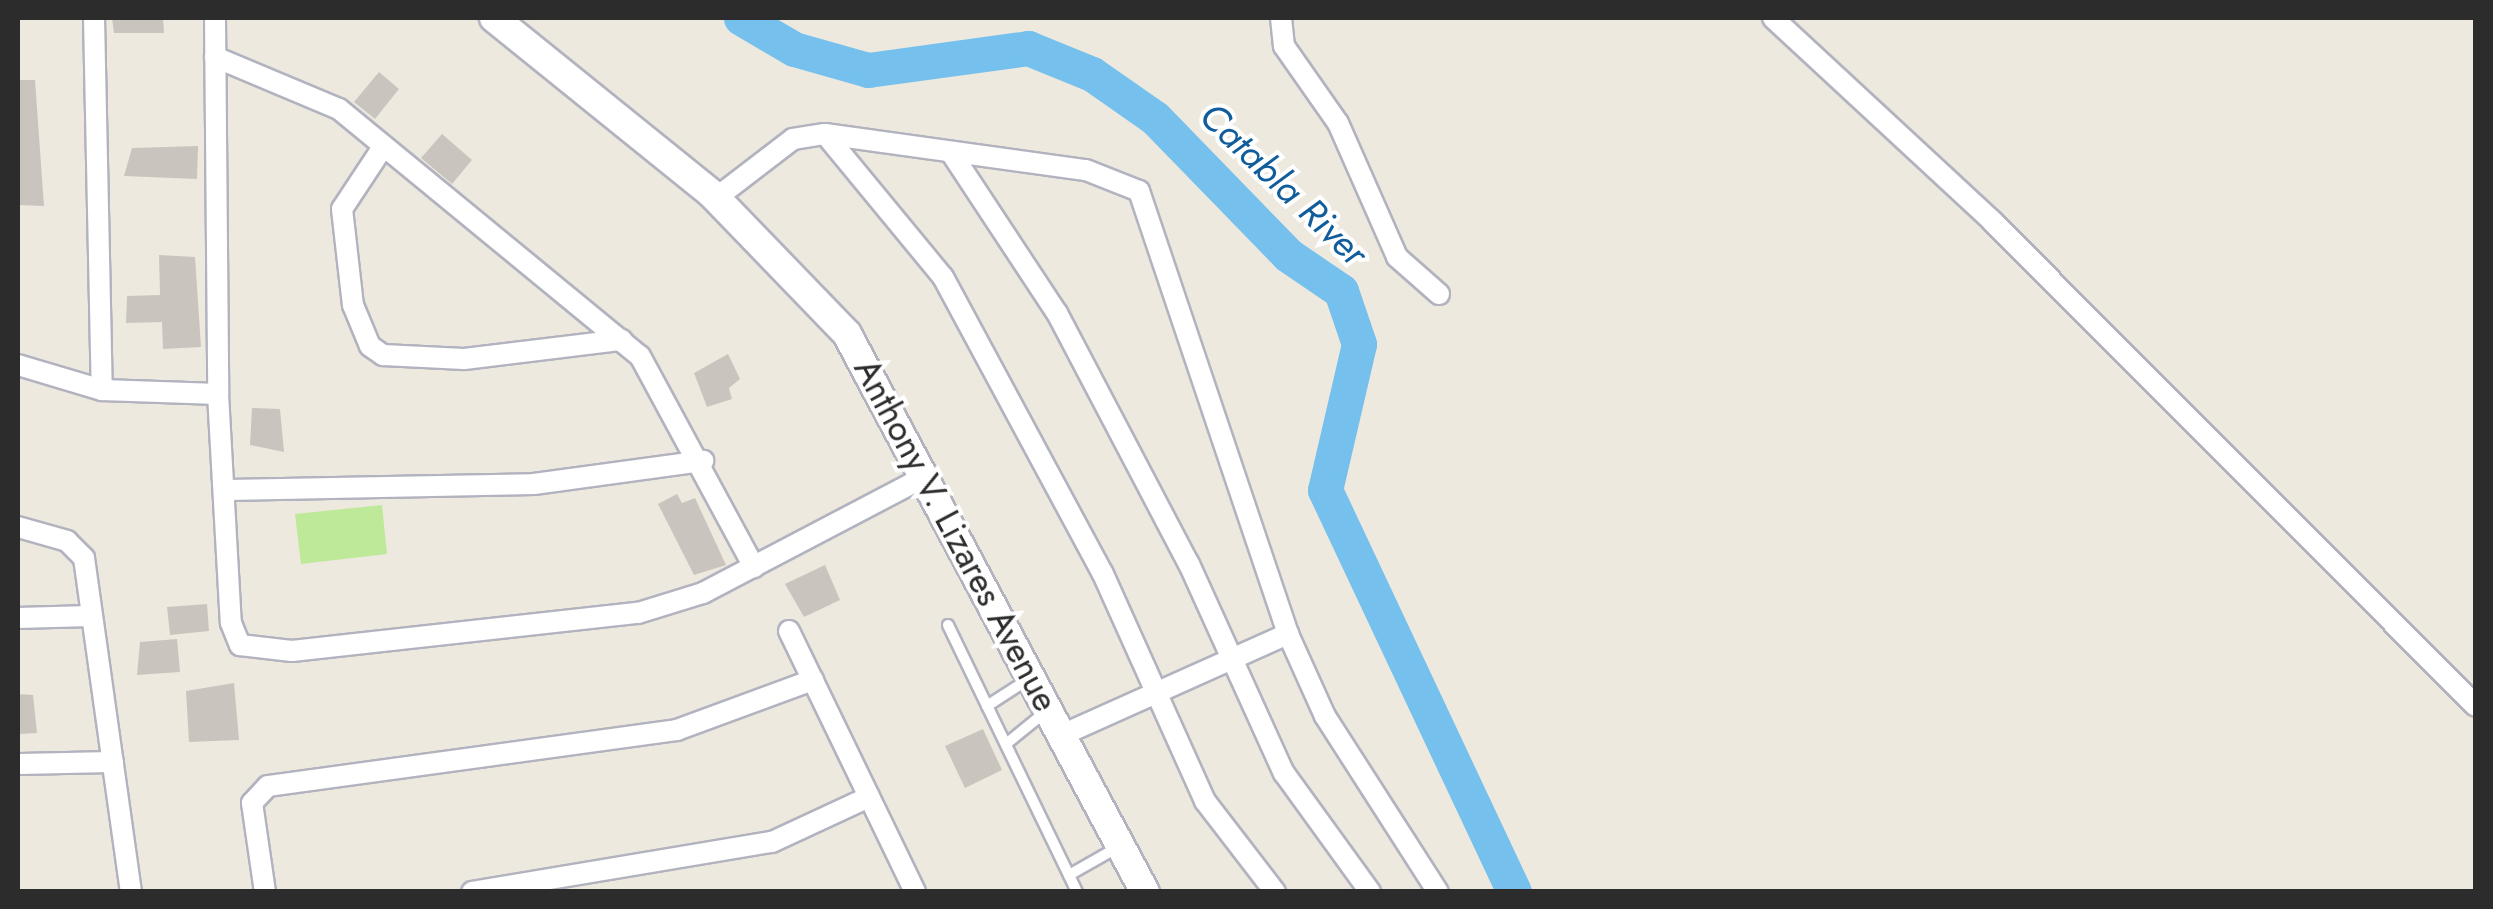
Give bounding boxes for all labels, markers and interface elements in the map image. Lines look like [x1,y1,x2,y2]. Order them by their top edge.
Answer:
water label: Catabla River [1191,93,1377,275]
street label: Anthony V. Lizares Avenue [845,352,1067,718]

